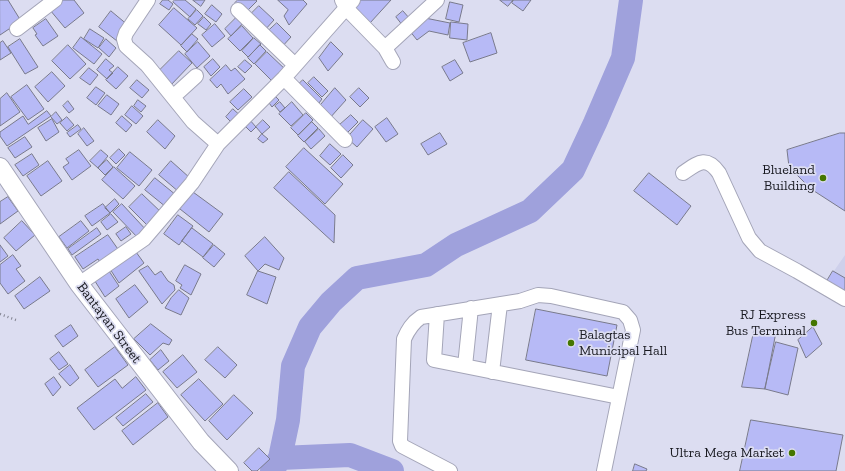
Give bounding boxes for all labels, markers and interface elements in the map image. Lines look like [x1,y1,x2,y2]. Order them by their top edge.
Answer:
place label: Blueland Building [762,162,815,194]
marker: Blueland Building [818,173,828,183]
street label: Bantayan Street [73,279,145,367]
place label: RJ Express Bus Terminal [726,307,806,340]
marker: RJ Express Bus Terminal [809,318,819,328]
place label: Balagtas Municipal Hall [579,327,667,360]
marker: Balagtas Municipal Hall [566,338,576,348]
place label: Ultra Mega Market [669,445,784,461]
marker: Ultra Mega Market [787,448,797,458]

